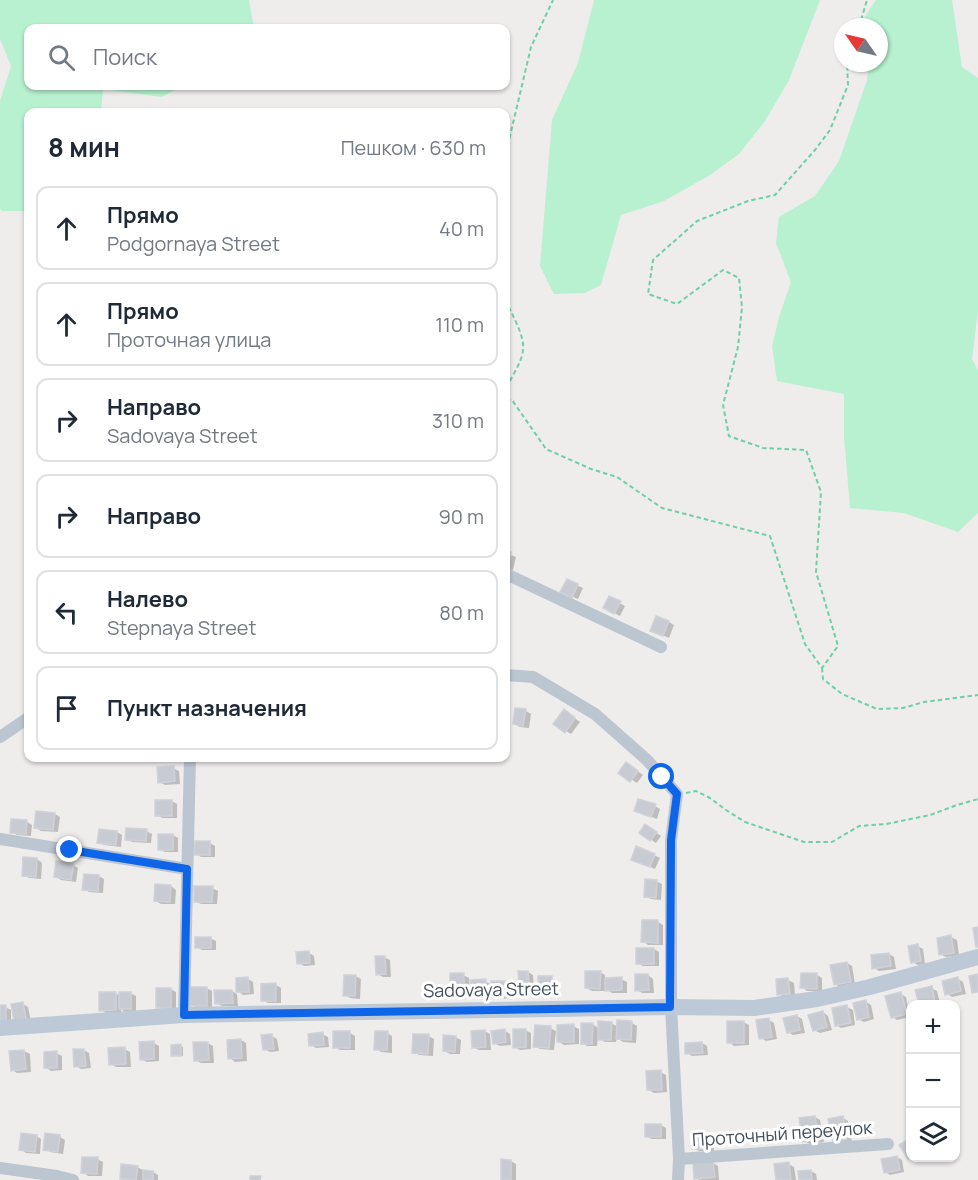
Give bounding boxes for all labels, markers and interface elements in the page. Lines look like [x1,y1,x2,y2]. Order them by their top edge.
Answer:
north arrow [834,18,888,72]
search box [24,24,510,90]
icon: search [45,41,78,74]
text: Поиск [93,42,157,72]
text: 8 мин [48,129,120,165]
text: Пешком · 630 m [341,134,486,161]
text: Прямо [107,200,179,230]
icon: ahead [50,212,83,245]
text: 40 m [439,215,484,242]
text: Podgornaya Street [107,230,280,257]
text: Прямо [107,296,179,326]
icon: ahead [50,308,83,341]
text: 110 m [435,311,484,338]
text: Проточная улица [107,326,271,353]
text: Направо [107,392,201,422]
icon: right [50,404,83,437]
text: 310 m [432,407,484,434]
text: Sadovaya Street [107,422,258,449]
icon: right [50,500,83,533]
text: Направо [107,501,201,531]
text: 90 m [438,503,484,530]
text: Налево [107,584,188,614]
icon: left [50,596,83,629]
text: 80 m [439,599,484,626]
text: Stepnaya Street [107,614,257,641]
icon: arrive [50,692,83,725]
text: Пункт назначения [107,693,307,723]
route start [648,763,674,789]
route end [56,836,82,862]
street label: Sadovaya Street [423,976,559,1002]
map controls [906,1000,960,1162]
button: + [906,1000,960,1054]
button: − [906,1054,960,1108]
button: layers [906,1108,960,1162]
street label: Проточный переулок [691,1115,874,1151]

